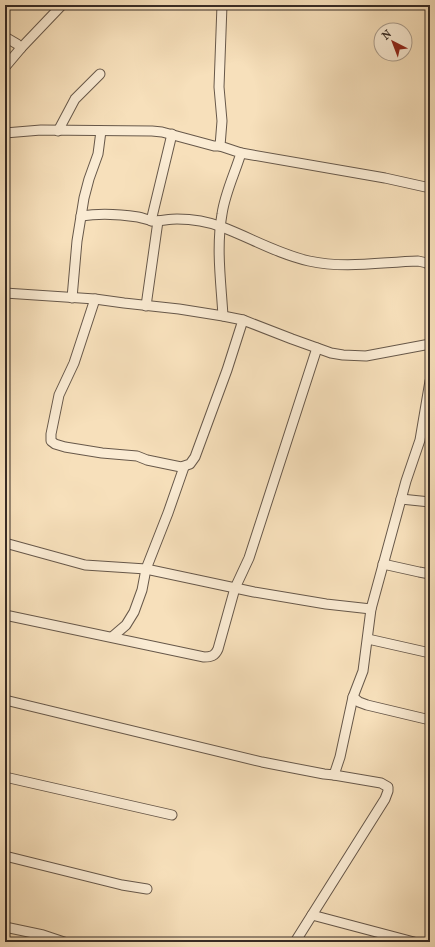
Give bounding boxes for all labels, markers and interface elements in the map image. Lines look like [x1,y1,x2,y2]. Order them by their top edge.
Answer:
north arrow [373,22,413,62]
text: N [379,27,395,43]

